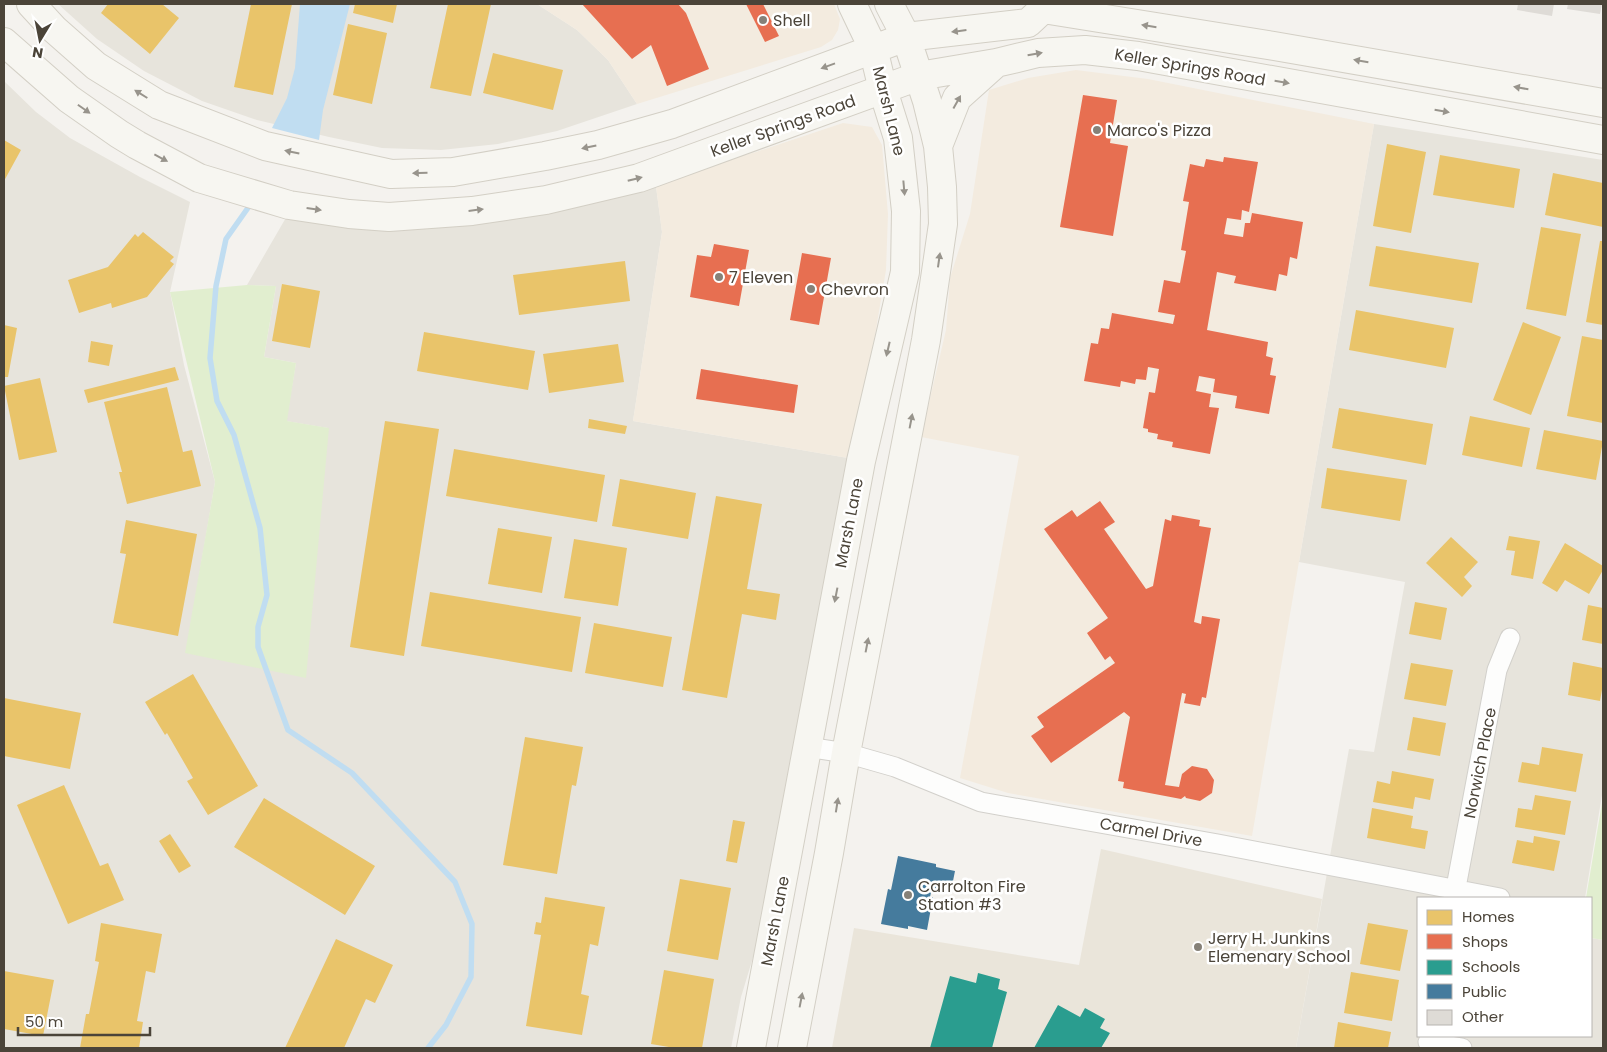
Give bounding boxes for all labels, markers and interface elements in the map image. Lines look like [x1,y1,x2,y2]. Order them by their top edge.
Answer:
place label: Shell [773,9,810,32]
marker: Shell [757,14,769,26]
north arrow [15,15,65,65]
one-way arrow [1140,21,1156,29]
one-way arrow [951,27,967,35]
text: N [31,42,45,64]
street label: Keller Springs Road [1113,42,1267,92]
one-way arrow [1028,50,1044,58]
one-way arrow [1352,56,1368,64]
one-way arrow [820,62,835,70]
street label: Marsh Lane [867,64,911,158]
one-way arrow [1275,79,1291,87]
one-way arrow [1512,84,1528,92]
street label: Keller Springs Road [707,89,859,163]
one-way arrow [135,90,148,99]
one-way arrow [953,94,961,109]
one-way arrow [77,104,91,114]
one-way arrow [1435,108,1451,116]
place label: Marco's Pizza [1107,119,1211,142]
marker: Marco's Pizza [1091,124,1103,136]
one-way arrow [581,143,596,151]
one-way arrow [284,148,300,156]
one-way arrow [154,154,168,162]
one-way arrow [412,169,428,177]
one-way arrow [628,174,643,182]
one-way arrow [900,181,908,197]
one-way arrow [307,205,323,213]
one-way arrow [469,206,485,214]
one-way arrow [935,252,943,268]
place label: 7 Eleven [729,266,793,289]
marker: 7 Eleven [713,271,725,283]
place label: Chevron [821,278,889,301]
marker: Chevron [805,283,817,295]
one-way arrow [884,341,892,356]
one-way arrow [907,413,915,428]
street label: Marsh Lane [829,476,869,570]
one-way arrow [831,587,839,603]
one-way arrow [863,638,871,653]
street label: Norwich Place [1458,706,1502,820]
one-way arrow [834,797,842,813]
street label: Carmel Drive [1098,812,1204,852]
street label: Marsh Lane [755,874,795,968]
place label: Carrolton Fire Station #3 [918,875,1026,916]
marker: Carrolton Fire Station #3 [902,889,914,901]
legend [1417,897,1592,1037]
text: Homes [1462,906,1515,927]
place label: Jerry H. Junkins Elemenary School [1208,927,1351,968]
text: Shops [1462,931,1508,952]
marker: Jerry H. Junkins Elemenary School [1192,941,1204,953]
text: Schools [1462,956,1520,977]
text: Public [1462,981,1507,1002]
one-way arrow [798,992,806,1008]
scale bar [18,1004,150,1036]
text: Other [1462,1006,1504,1027]
text: 50 m [25,1011,63,1032]

